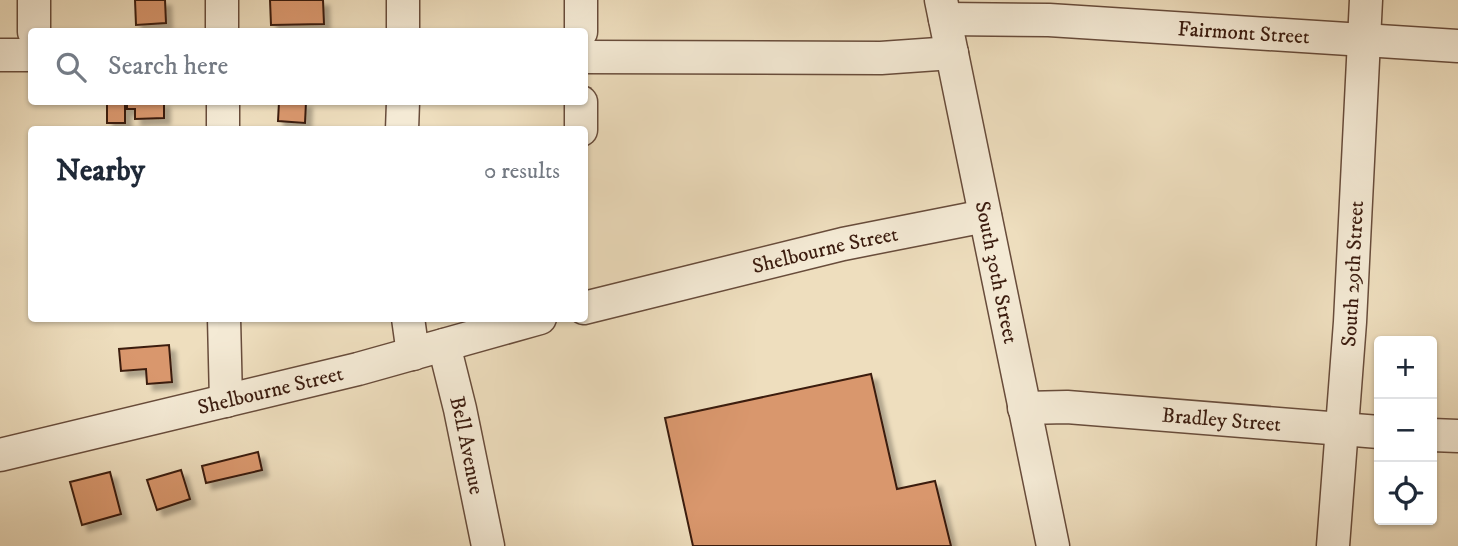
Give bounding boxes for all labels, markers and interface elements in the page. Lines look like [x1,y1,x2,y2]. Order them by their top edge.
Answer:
street label: Fairmont Street [1177,16,1311,51]
search box [28,28,588,105]
icon: search [52,48,90,86]
text: Search here [108,50,228,83]
text: Nearby [56,153,145,190]
text: 0 results [484,157,560,186]
street label: South 30th Street [969,199,1023,346]
street label: South 29th Street [1336,200,1370,348]
street label: Shelbourne Street [750,221,901,280]
map controls [1374,336,1437,525]
button: + [1374,336,1437,399]
street label: Shelbourne Street [195,361,346,421]
street label: Bell Avenue [443,394,489,497]
button: − [1374,399,1437,462]
street label: Bradley Street [1161,403,1282,438]
button: locate [1374,462,1437,525]

